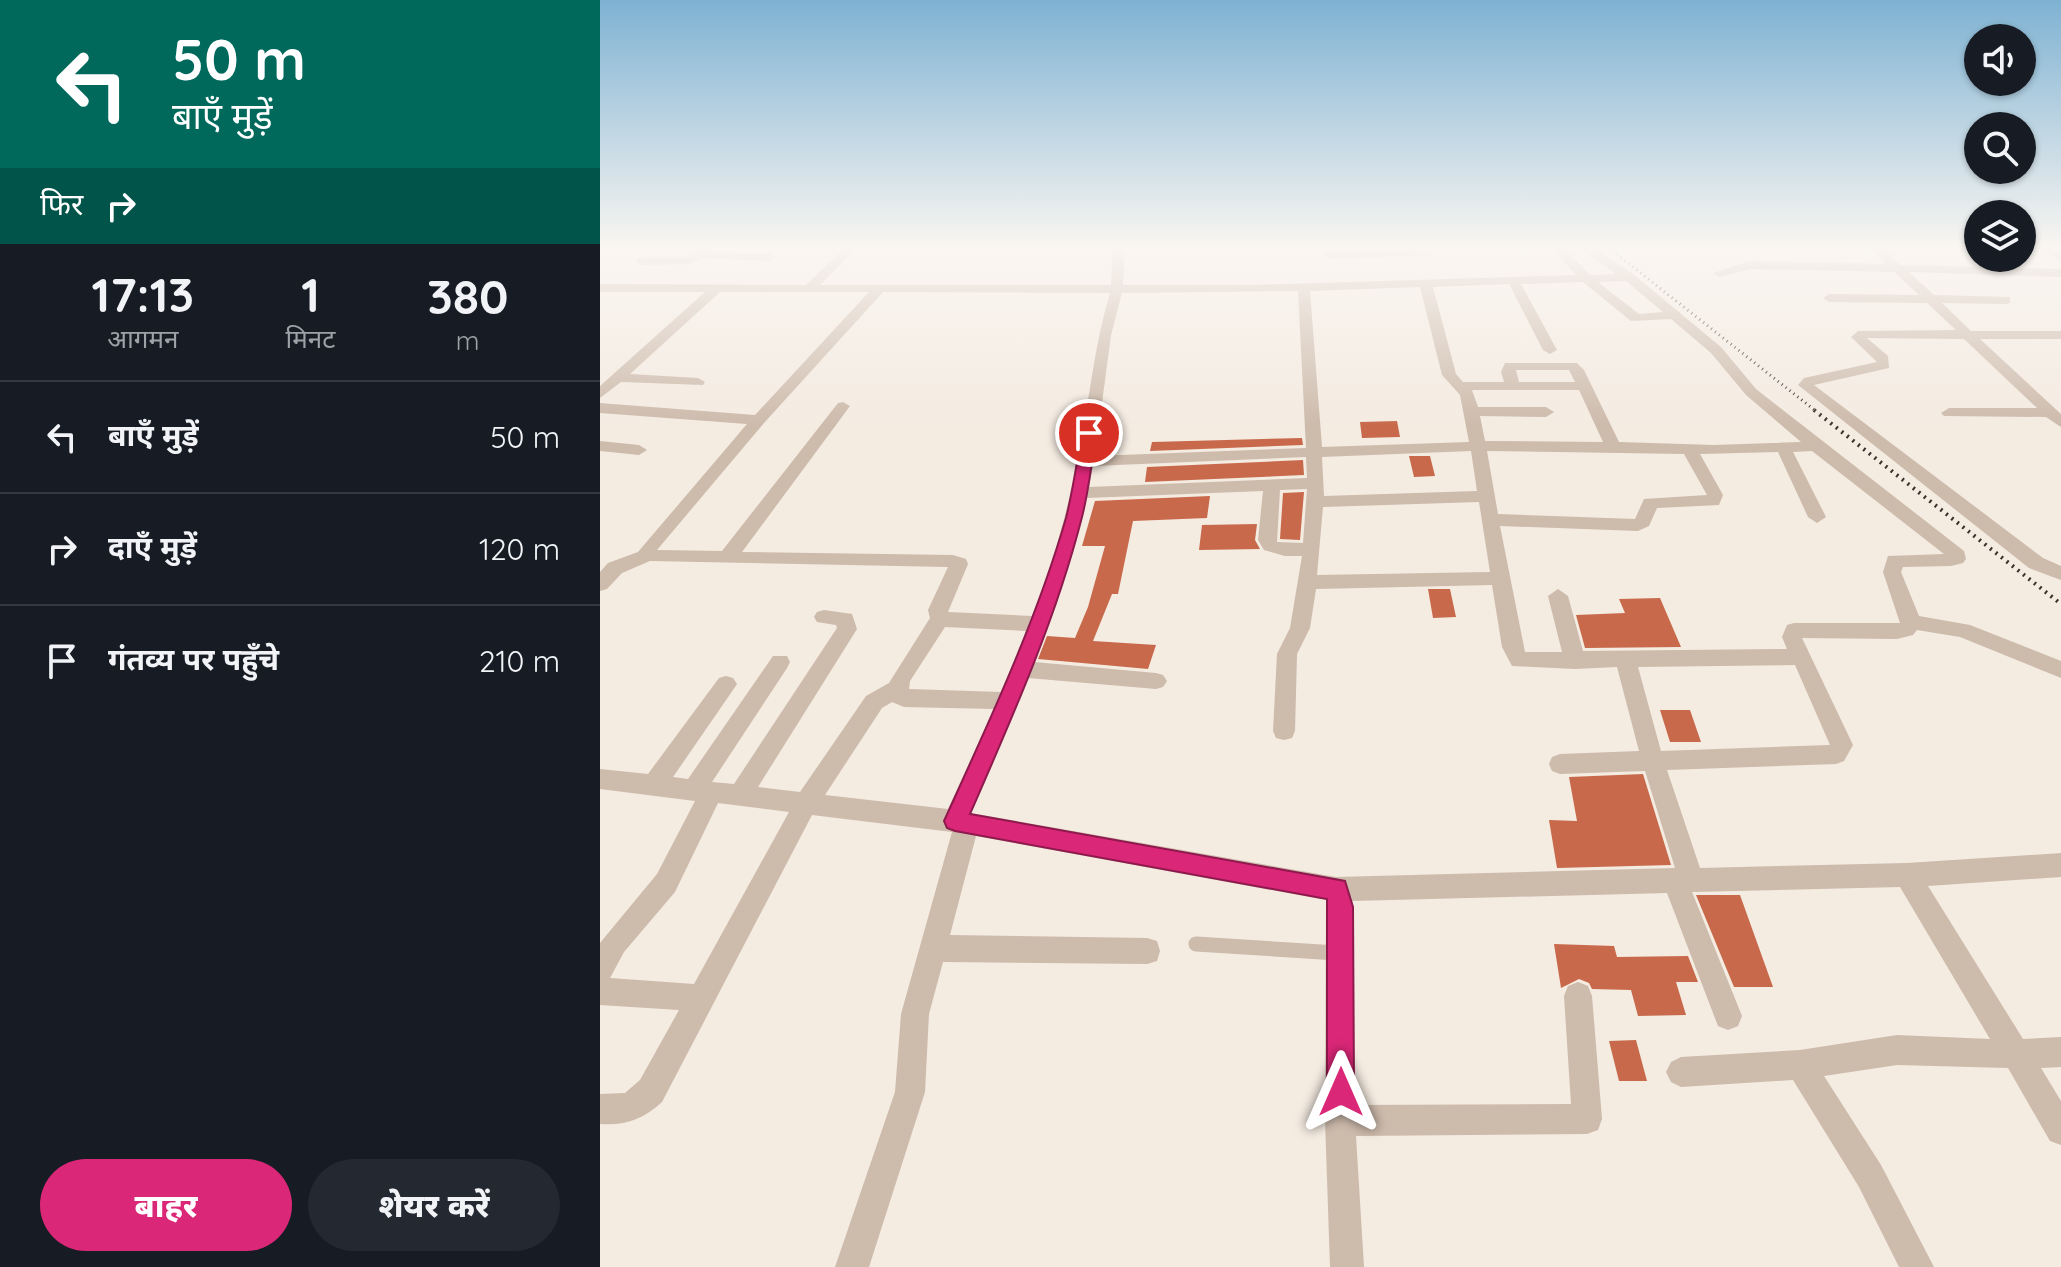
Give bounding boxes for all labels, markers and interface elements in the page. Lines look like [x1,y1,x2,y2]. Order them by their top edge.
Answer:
text: 50 m [172,24,306,94]
map controls [1964,24,2036,272]
button: sound [1964,24,2036,96]
icon: left [40,32,144,136]
text: बाएँ मुड़ें [172,93,272,138]
button: search [1964,112,2036,184]
icon: right [99,184,143,228]
text: फिर [40,185,83,223]
button: layers [1964,200,2036,272]
text: 17:13 [92,264,194,324]
text: 1 [301,264,320,324]
text: 380 [427,266,508,326]
text: आगमन [107,322,178,355]
text: मिनट [286,322,335,355]
text: m [456,324,480,357]
pin [1055,399,1123,467]
icon: arrive [1067,411,1111,455]
icon: left [40,415,84,459]
text: बाएँ मुड़ें [108,416,199,454]
text: 50 m [490,418,560,456]
icon: right [40,527,84,571]
text: दाएँ मुड़ें [108,528,197,566]
text: 120 m [479,530,560,568]
icon: arrive [40,639,84,683]
text: गंतव्य पर पहुँचे [108,640,279,678]
text: 210 m [479,642,560,680]
position arrow [1299,1050,1383,1134]
button: बाहर [40,1159,292,1251]
button: शेयर करें [308,1159,560,1251]

